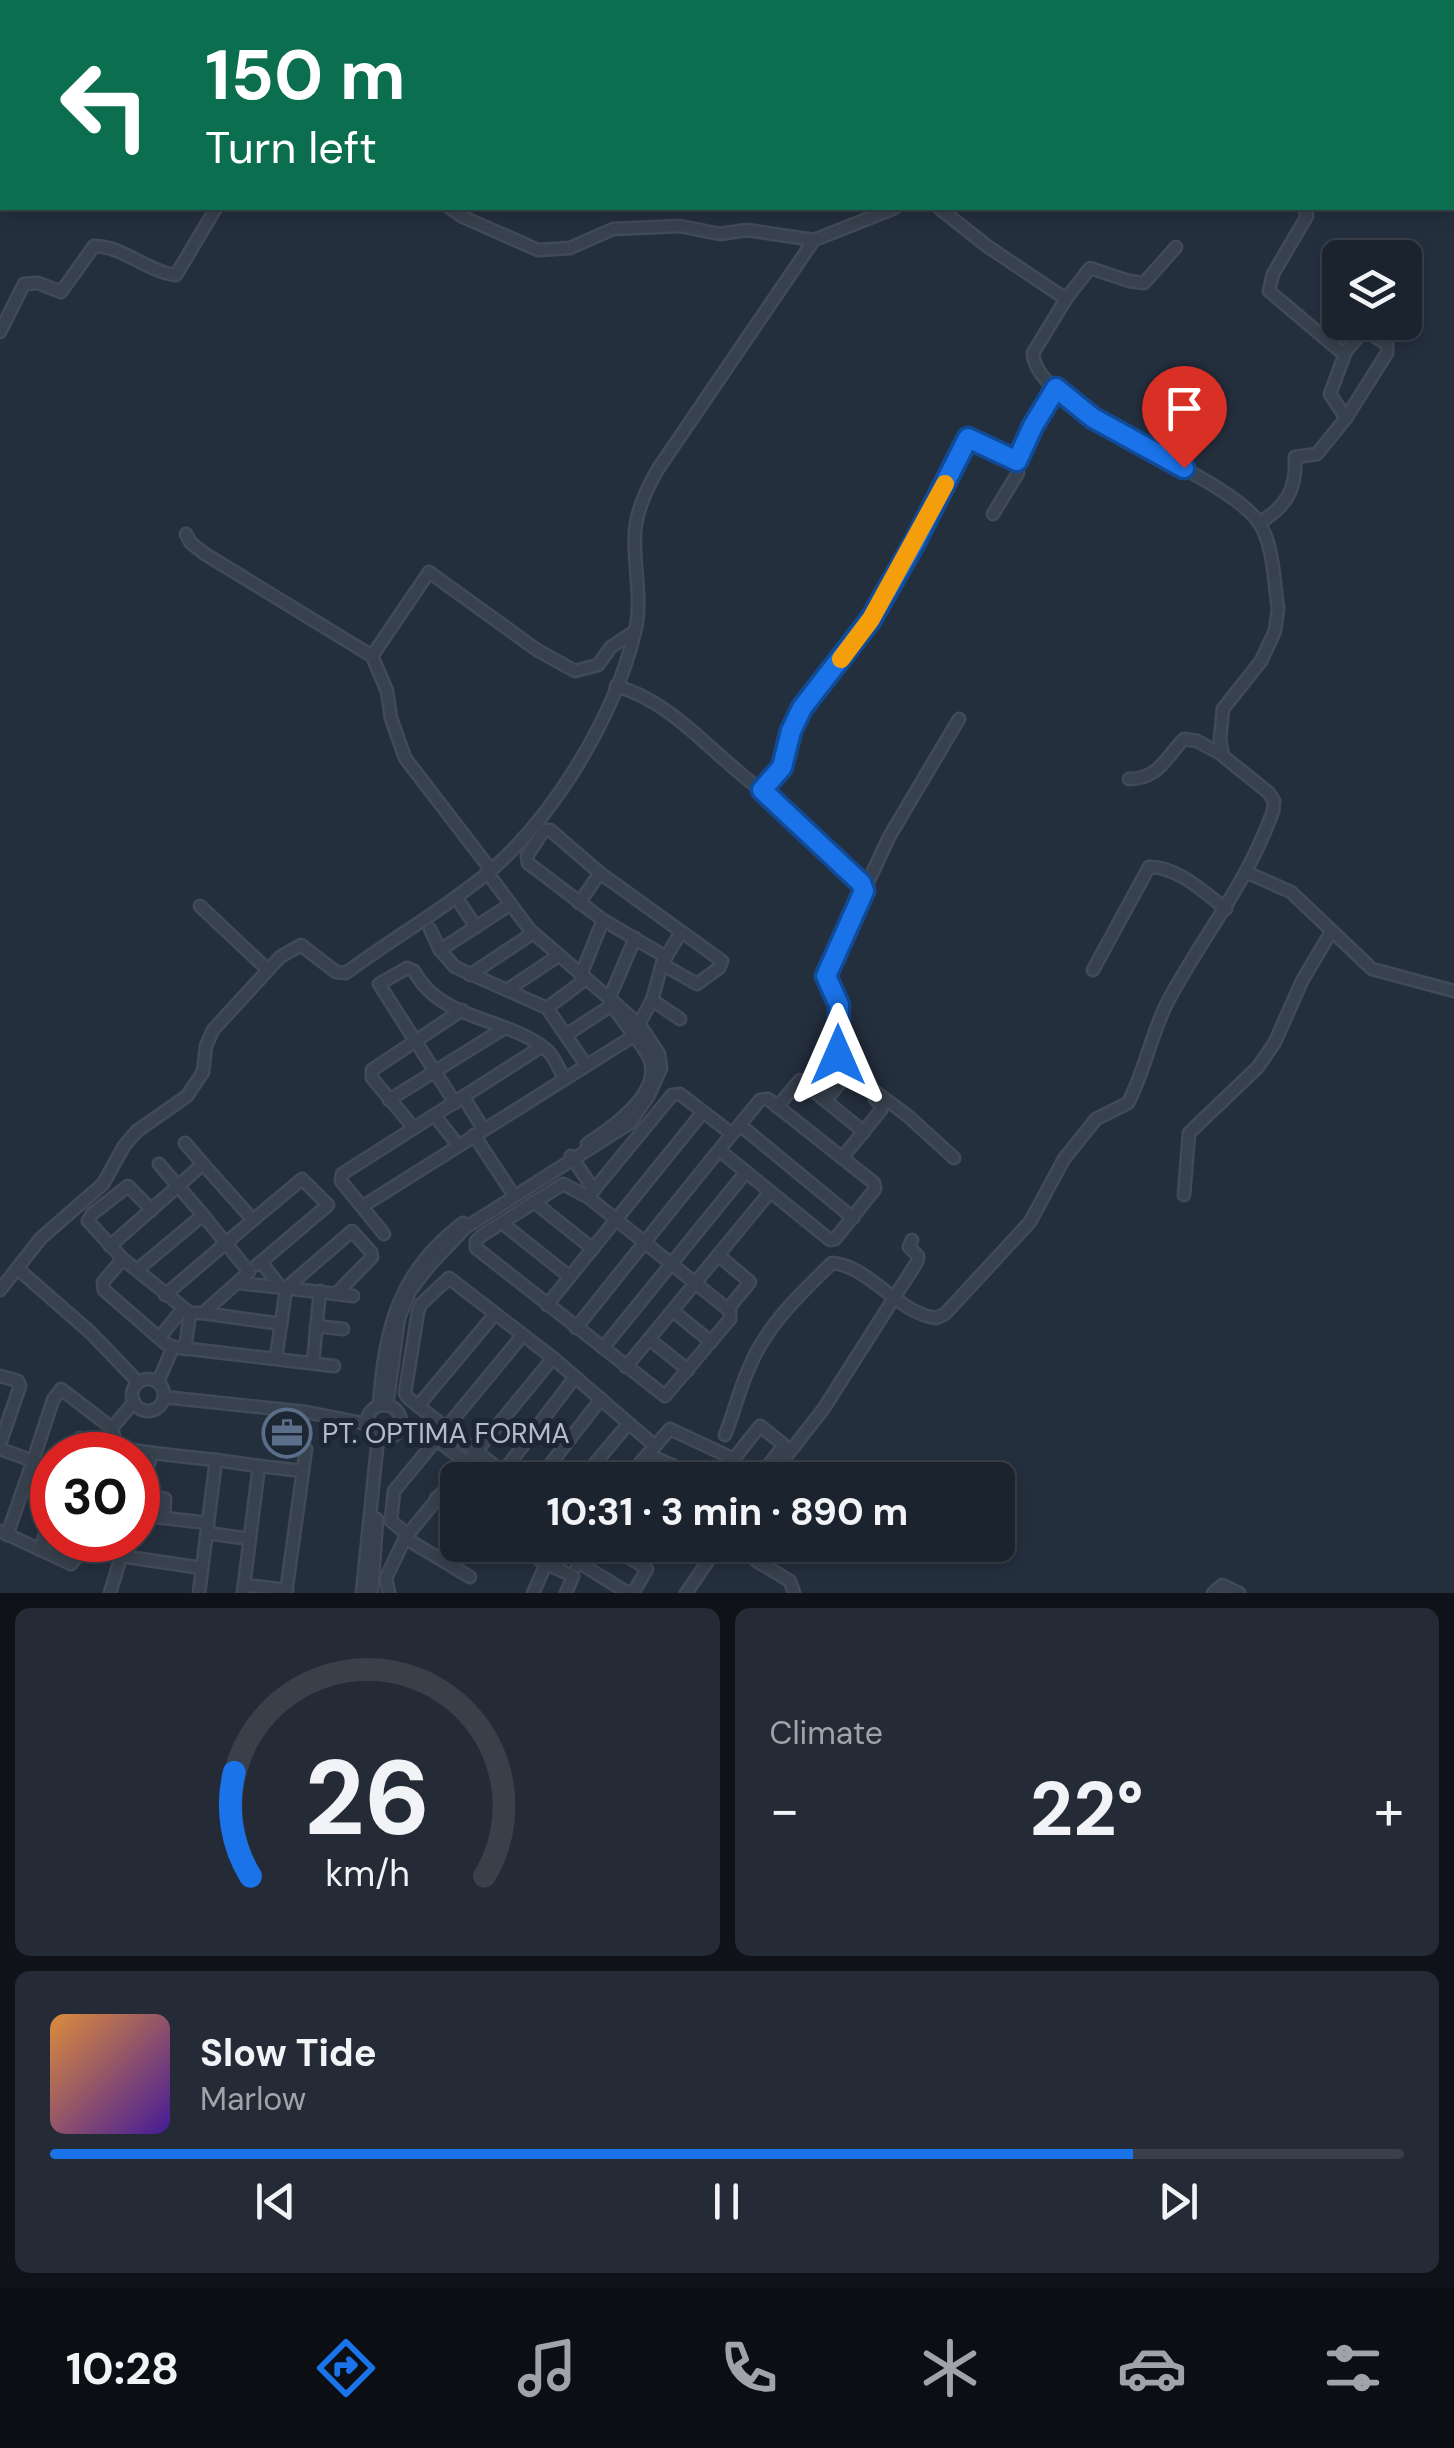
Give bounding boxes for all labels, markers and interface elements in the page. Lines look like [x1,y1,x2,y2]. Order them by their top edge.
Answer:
text: 150 m [205,30,406,121]
icon: left [40,40,170,170]
text: Turn left [205,118,377,177]
map controls [1322,240,1422,340]
button: layers [1322,240,1422,340]
pin [1142,366,1227,469]
icon: arrive [1157,381,1212,436]
position arrow [786,1003,890,1107]
office icon: PT. OPTIMA FORMA [261,1407,313,1459]
place label: PT. OPTIMA FORMA [322,1415,570,1452]
speed limit sign: 30 [30,1432,160,1562]
text: 10:31 · 3 min · 890 m [547,1487,908,1537]
text: Climate [770,1712,883,1754]
text: 26 [304,1731,430,1866]
text: 22° [1030,1761,1144,1858]
text: − [770,1774,800,1846]
text: + [1374,1774,1404,1846]
text: km/h [325,1851,409,1897]
text: Slow Tide [200,2028,377,2078]
text: Marlow [200,2078,306,2120]
icon: previous [248,2174,303,2229]
icon: pause [699,2174,754,2229]
icon: next [1151,2174,1206,2229]
icon: directions [311,2333,381,2403]
icon: music [512,2333,582,2403]
icon: phone [714,2333,784,2403]
icon: climate [915,2333,985,2403]
icon: car [1117,2333,1187,2403]
icon: filters [1318,2333,1388,2403]
text: 10:28 [66,2339,179,2398]

